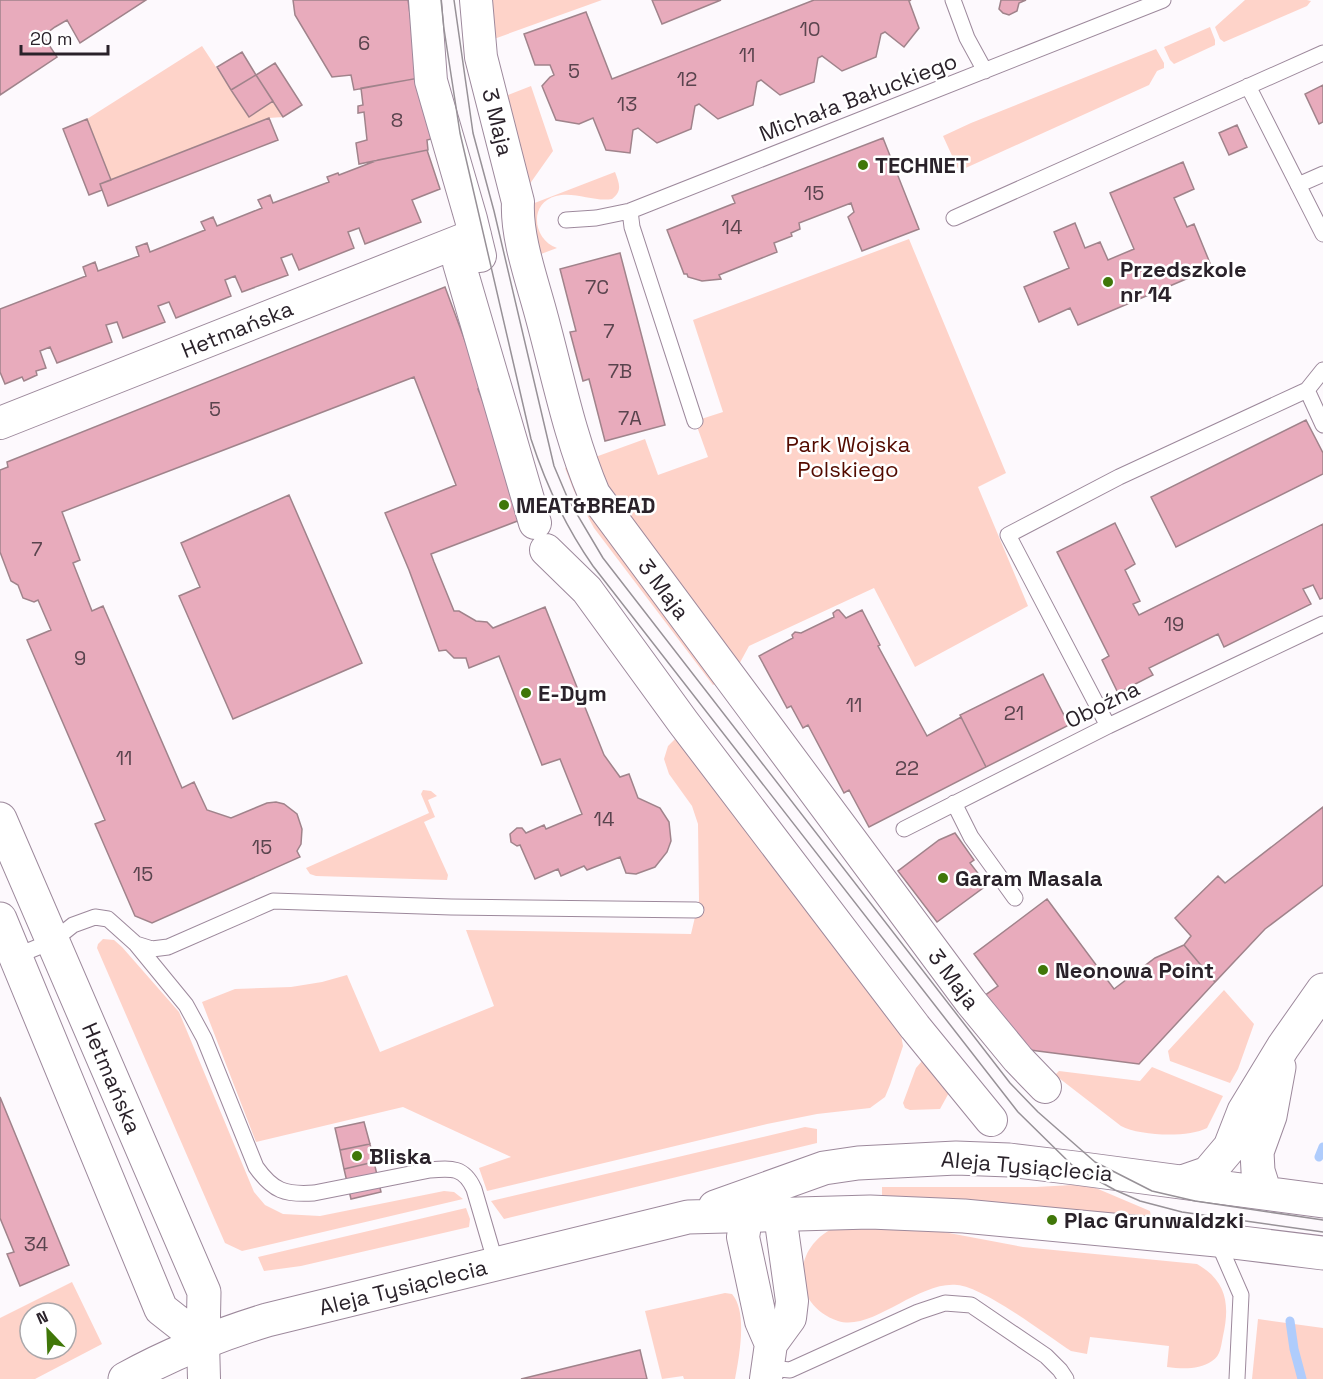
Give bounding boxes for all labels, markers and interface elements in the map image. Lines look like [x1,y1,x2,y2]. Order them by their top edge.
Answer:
house number: 10 [799,16,821,42]
scale bar [21,18,108,56]
text: 20 m [30,27,73,50]
house number: 6 [358,30,370,56]
house number: 11 [739,42,755,68]
street label: Michała Bałuckiego [755,46,961,148]
house number: 5 [568,58,580,84]
house number: 12 [677,66,697,92]
street label: 3 Maja [476,85,520,159]
house number: 13 [617,91,637,117]
house number: 8 [391,107,403,133]
place label: TECHNET [875,151,969,179]
marker: TECHNET [856,158,870,172]
house number: 15 [804,180,824,206]
house number: 14 [722,214,742,240]
place label: Przedszkole nr 14 [1120,255,1247,308]
house number: 7C [585,274,609,300]
marker: Przedszkole nr 14 [1101,275,1115,289]
street label: Hetmańska [177,294,297,364]
house number: 7 [603,318,615,344]
house number: 7B [608,358,632,384]
house number: 5 [209,396,221,422]
house number: 7A [618,405,642,431]
park label: Park Wojska Polskiego [785,430,911,483]
place label: MEAT&BREAD [516,491,655,519]
marker: MEAT&BREAD [497,498,511,512]
house number: 7 [31,536,43,562]
street label: 3 Maja [632,553,696,625]
house number: 19 [1164,611,1184,637]
house number: 9 [74,645,86,671]
street label: Oboźna [1060,674,1144,734]
place label: E-Dym [538,679,607,707]
marker: E-Dym [519,686,533,700]
house number: 11 [846,692,862,718]
house number: 21 [1004,700,1024,726]
house number: 11 [116,745,132,771]
house number: 22 [895,755,919,781]
house number: 14 [594,806,614,832]
house number: 15 [252,834,272,860]
house number: 15 [133,861,153,887]
place label: Garam Masala [955,864,1103,892]
marker: Garam Masala [936,871,950,885]
street label: 3 Maja [922,943,986,1015]
place label: Neonowa Point [1055,956,1214,984]
marker: Neonowa Point [1036,963,1050,977]
street label: Hetmańska [76,1018,148,1138]
place label: Bliska [369,1142,432,1170]
street label: Aleja Tysiąclecia [940,1145,1114,1187]
marker: Bliska [350,1149,364,1163]
place label: Plac Grunwaldzki [1064,1206,1244,1234]
marker: Plac Grunwaldzki [1045,1213,1059,1227]
house number: 34 [24,1231,48,1257]
street label: Aleja Tysiąclecia [316,1252,490,1321]
north arrow [18,1301,78,1361]
text: N [33,1306,51,1329]

